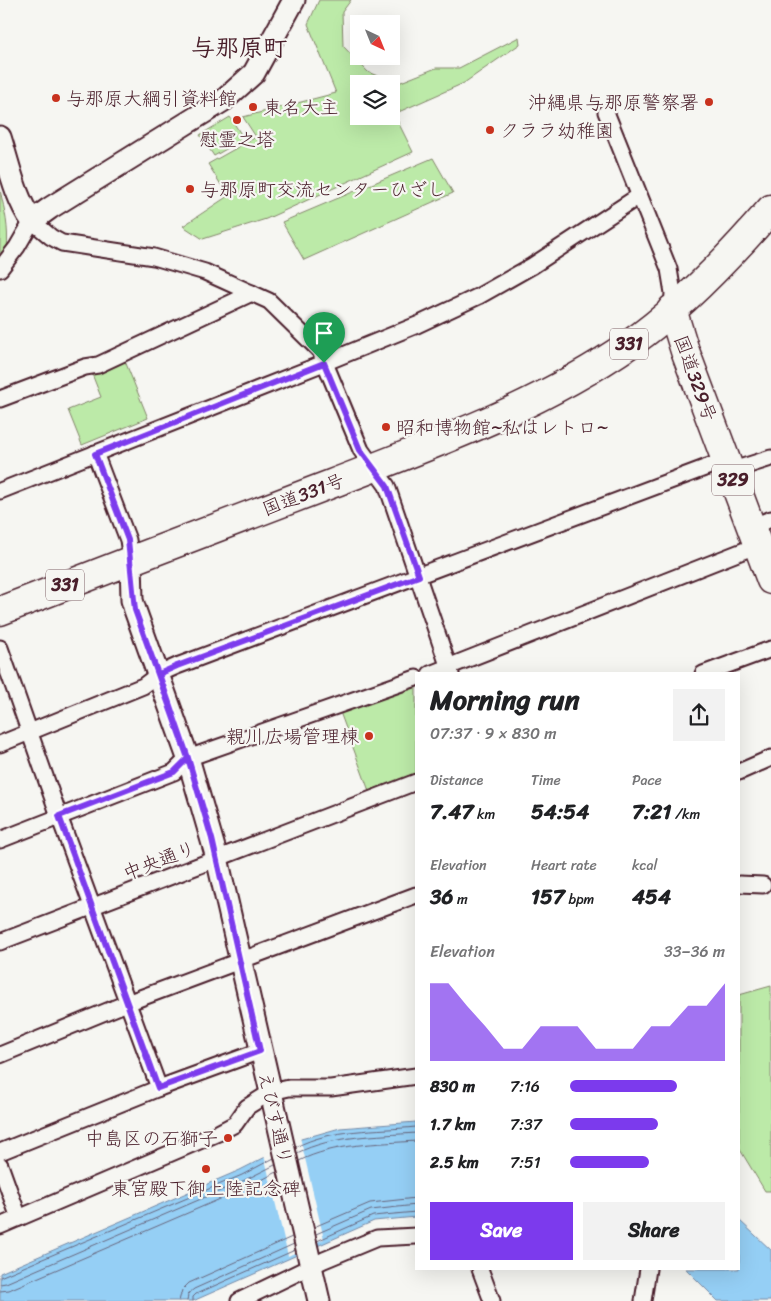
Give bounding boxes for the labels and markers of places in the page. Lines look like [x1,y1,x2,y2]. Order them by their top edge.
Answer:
place label: 与那原大綱引資料館 [66,82,237,115]
place label: 沖縄県与那原警察署 [528,86,699,119]
place label: 東名大主 [263,91,339,124]
marker: 与那原大綱引資料館 [50,92,62,104]
marker: 沖縄県与那原警察署 [703,96,715,108]
marker: 東名大主 [247,101,259,113]
marker: 慰霊之塔 [231,114,243,126]
place label: クララ幼稚園 [500,114,614,147]
place label: 慰霊之塔 [199,123,275,156]
marker: クララ幼稚園 [484,124,496,136]
place label: 与那原町交流センターひざし [200,173,446,206]
marker: 与那原町交流センターひざし [184,183,196,195]
pin [303,312,345,363]
place label: 昭和博物館~私はレトロ~ [396,411,608,444]
marker: 昭和博物館~私はレトロ~ [380,421,392,433]
place label: 親川広場管理棟 [226,720,359,753]
marker: 親川広場管理棟 [363,730,375,742]
place label: 中島区の石獅子 [85,1122,218,1155]
marker: 中島区の石獅子 [222,1132,234,1144]
marker: 東宮殿下御上陸記念碑 [200,1163,212,1175]
place label: 東宮殿下御上陸記念碑 [111,1172,301,1205]

